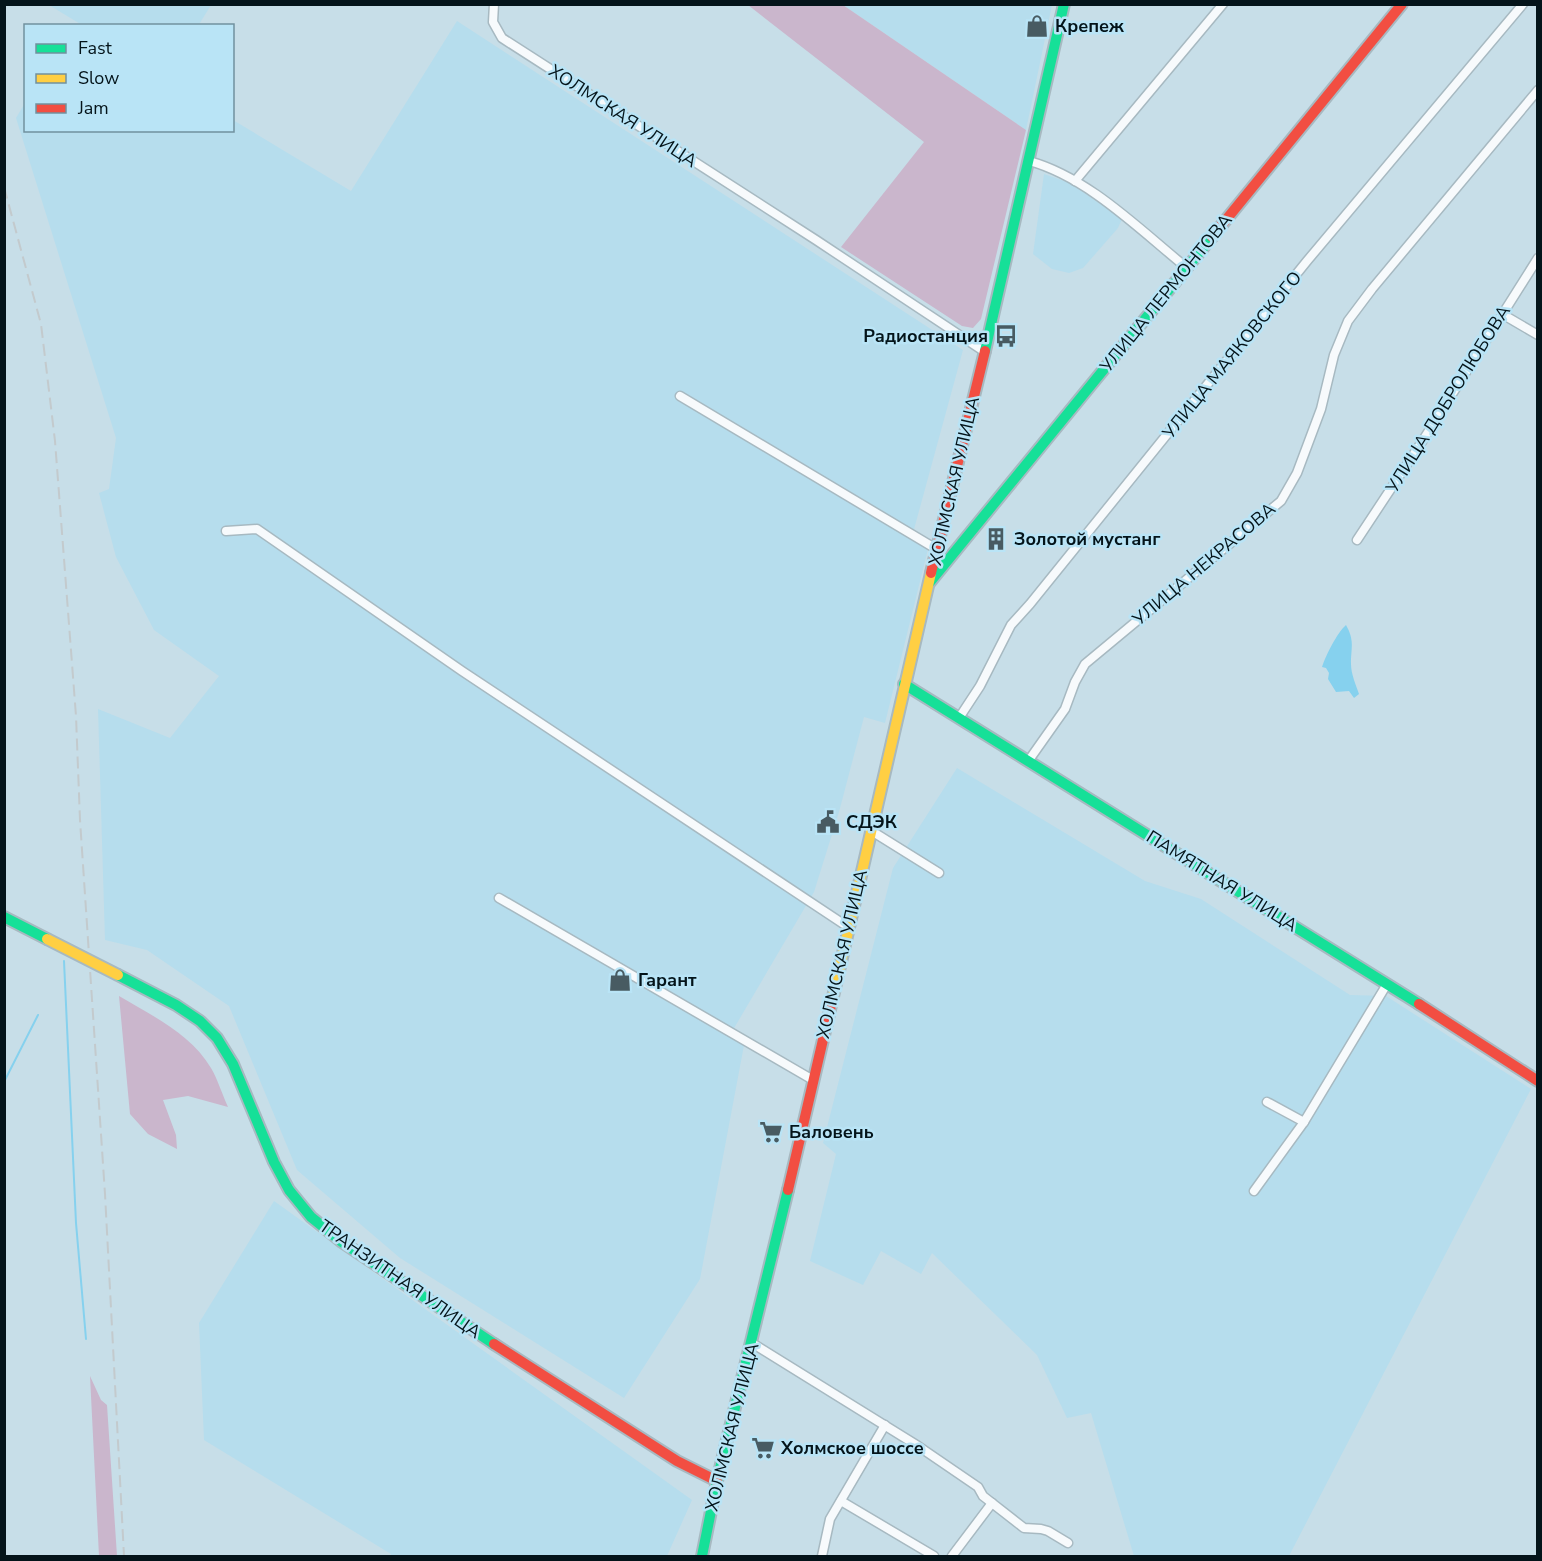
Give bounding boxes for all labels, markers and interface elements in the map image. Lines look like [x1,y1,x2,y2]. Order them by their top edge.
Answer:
shop icon: Крепеж [1024,13,1050,39]
place label: Крепеж [1055,14,1124,38]
legend [24,24,234,132]
text: Fast [78,36,113,60]
street label: ХОЛМСКАЯ УЛИЦА [544,59,702,173]
text: Slow [78,66,119,90]
text: Jam [77,96,109,120]
street label: УЛИЦА ЛЕРМОНТОВА [1094,209,1237,378]
street label: УЛИЦА МАЯКОВСКОГО [1156,266,1307,445]
street label: УЛИЦА ДОБРОЛЮБОВА [1380,301,1516,498]
bus stop icon: Радиостанция [993,323,1019,349]
place label: Радиостанция [863,324,988,348]
street label: ХОЛМСКАЯ УЛИЦА [923,394,985,568]
street label: УЛИЦА НЕКРАСОВА [1127,497,1280,632]
building icon: Золотой мустанг [983,526,1009,552]
place label: Золотой мустанг [1014,527,1160,551]
public building icon: СДЭК [815,809,841,835]
place label: СДЭК [846,810,898,834]
street label: ПАМЯТНАЯ УЛИЦА [1142,825,1302,937]
street label: ХОЛМСКАЯ УЛИЦА [811,867,873,1041]
shop icon: Гарант [607,967,633,993]
place label: Гарант [638,968,697,992]
supermarket icon: Баловень [758,1119,784,1145]
place label: Баловень [789,1120,874,1144]
street label: ТРАНЗИТНАЯ УЛИЦА [314,1214,486,1344]
street label: ХОЛМСКАЯ УЛИЦА [699,1340,765,1514]
supermarket icon: Холмское шоссе [750,1435,776,1461]
place label: Холмское шоссе [780,1436,924,1460]

